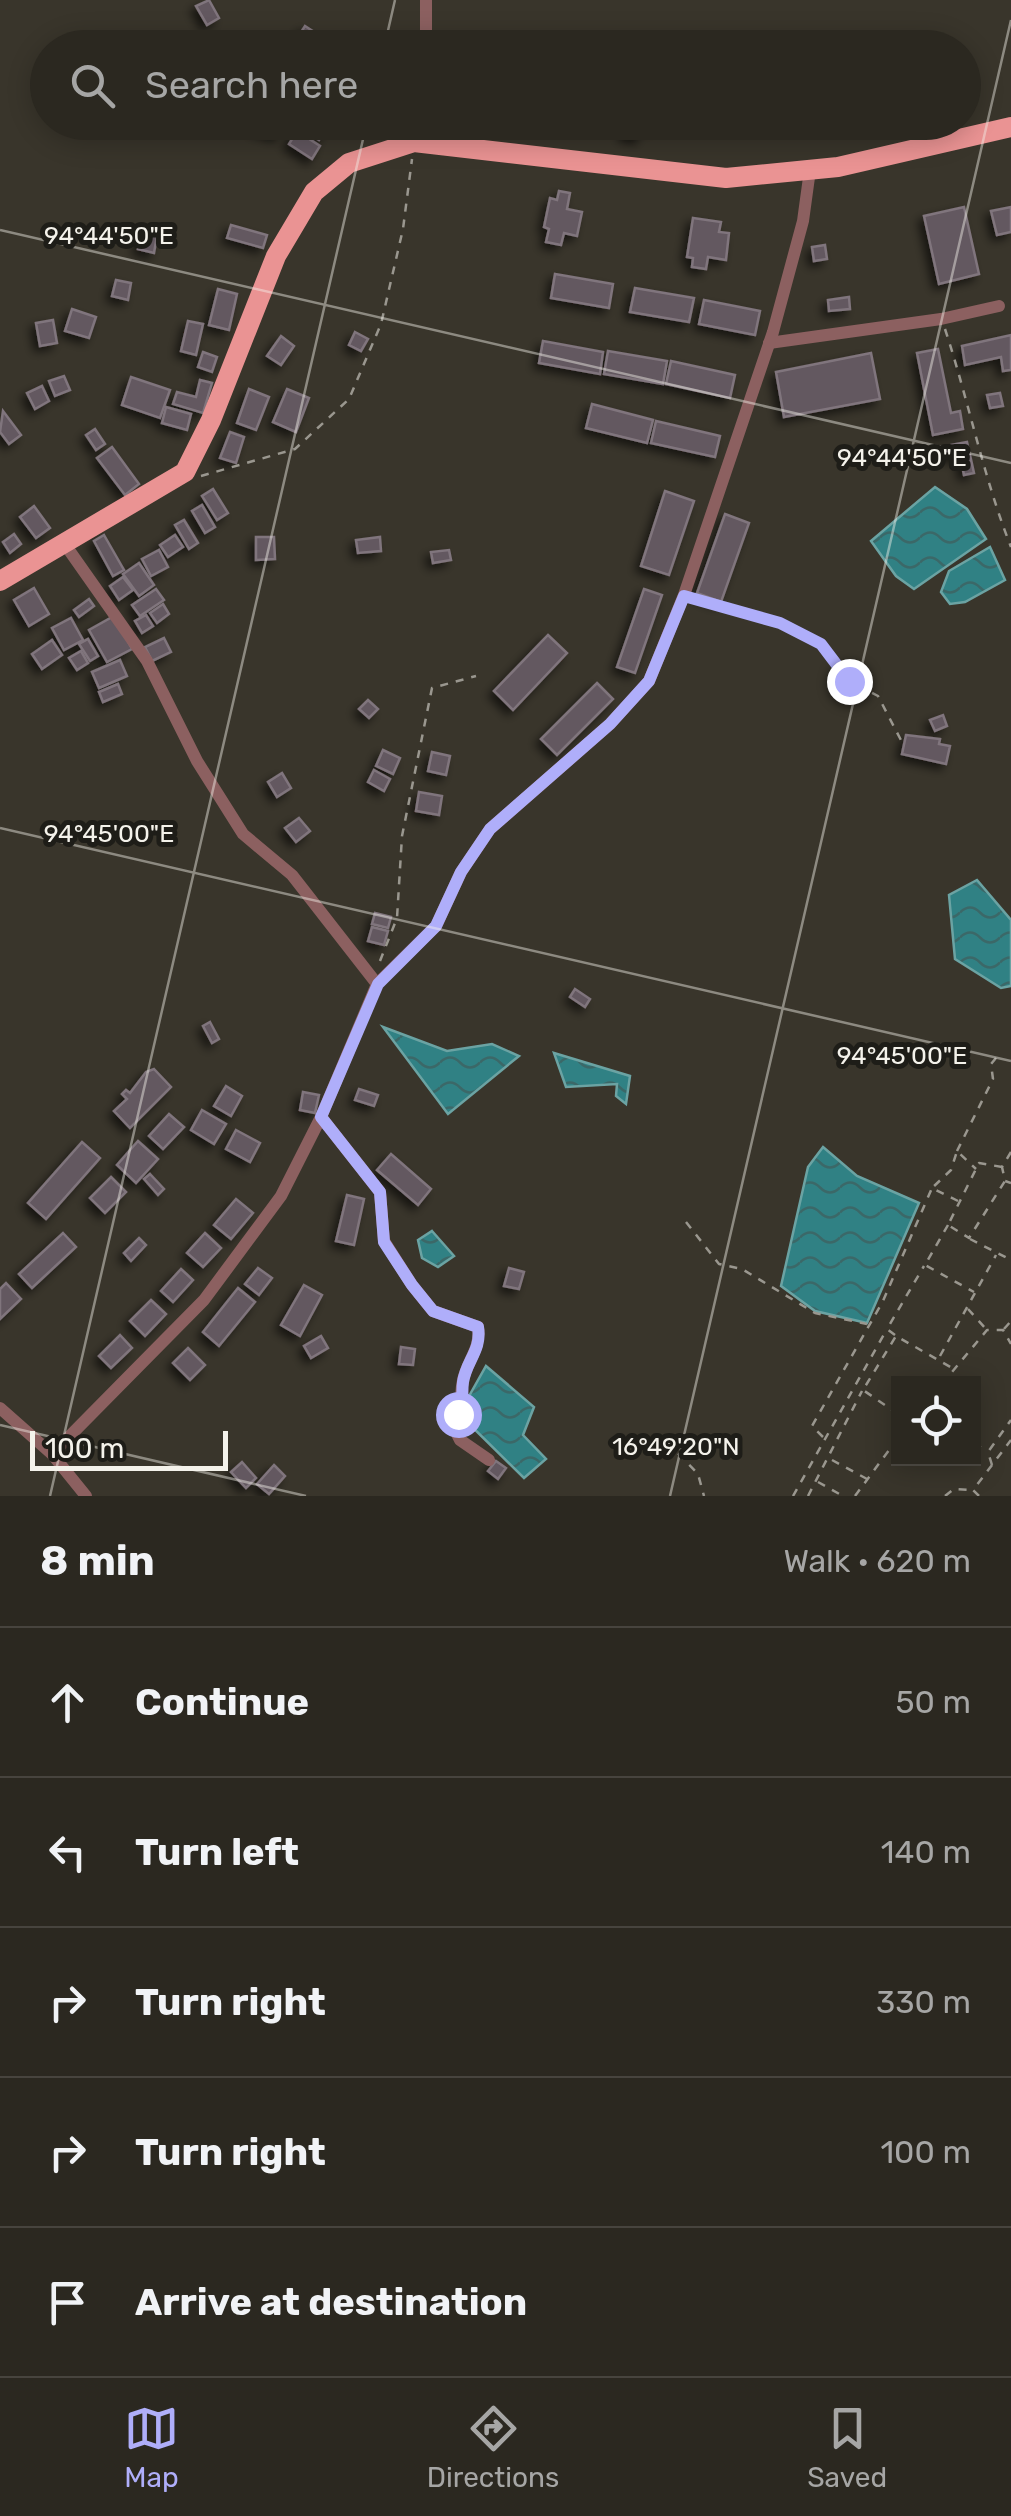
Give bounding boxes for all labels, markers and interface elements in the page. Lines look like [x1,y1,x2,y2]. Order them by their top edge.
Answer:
search box [30,30,981,140]
icon: search [65,58,120,113]
text: Search here [145,62,358,108]
text: 94°44'50"E [44,221,174,250]
text: 94°44'50"E [837,443,967,472]
route end [827,659,873,705]
text: 94°45'00"E [44,819,174,848]
text: 94°45'00"E [837,1041,967,1070]
map controls [891,1376,981,1466]
button: locate [891,1376,981,1466]
route start [436,1392,482,1438]
scale bar [30,1426,228,1470]
text: 100 m [45,1432,124,1465]
text: 16°49'20"N [612,1432,740,1461]
text: 8 min [40,1536,155,1586]
text: Walk · 620 m [784,1542,971,1580]
icon: ahead [40,1675,95,1730]
text: Continue [135,1679,309,1725]
text: 50 m [895,1683,971,1721]
icon: left [40,1825,95,1880]
text: Turn left [135,1829,299,1875]
text: 140 m [881,1833,971,1871]
icon: right [40,1975,95,2030]
text: Turn right [135,1979,326,2025]
text: 330 m [876,1983,971,2021]
icon: right [40,2125,95,2180]
text: Turn right [135,2129,326,2175]
text: 100 m [880,2133,971,2171]
icon: arrive [40,2275,95,2330]
text: Arrive at destination [135,2279,527,2325]
tab: Map [124,2401,179,2494]
tab: Directions [427,2401,559,2494]
tab: Saved [807,2401,887,2494]

